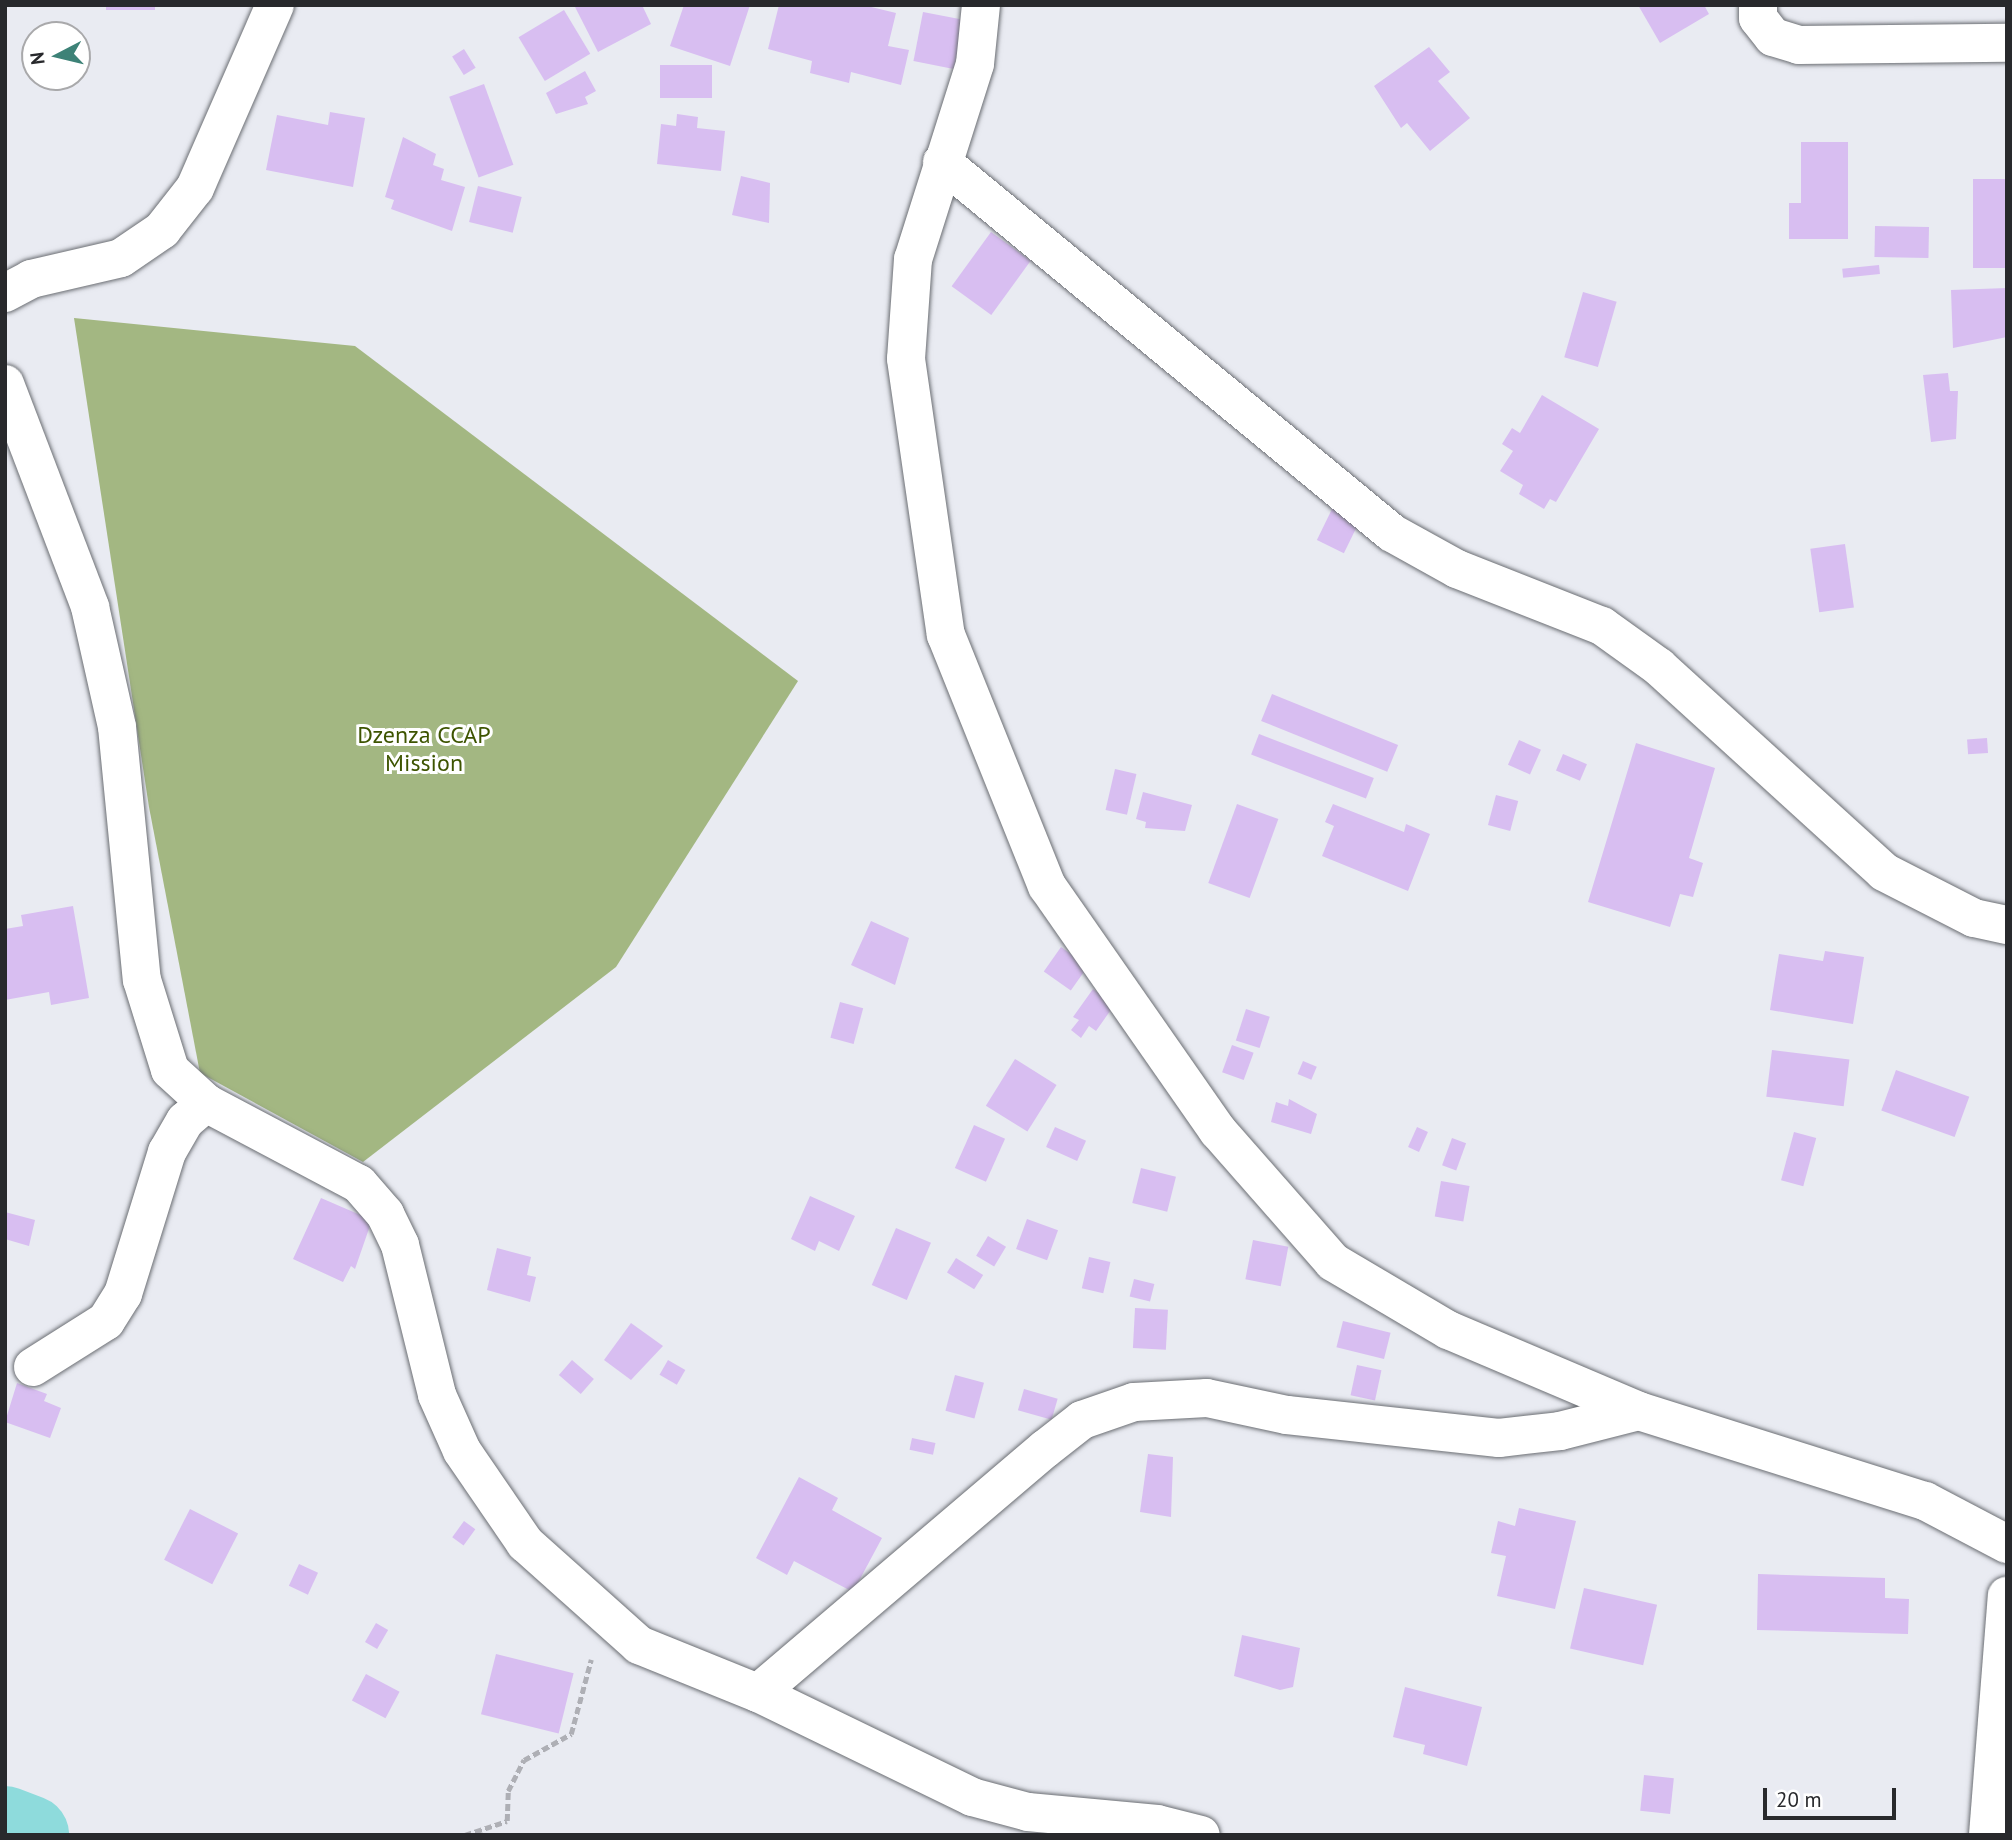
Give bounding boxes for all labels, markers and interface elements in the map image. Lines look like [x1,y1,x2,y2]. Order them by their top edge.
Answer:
north arrow [21,21,91,91]
text: N [24,51,50,66]
park label: Dzenza CCAP Mission [357,721,491,777]
scale bar [1767,1773,1900,1817]
text: 20 m [1776,1786,1822,1813]

